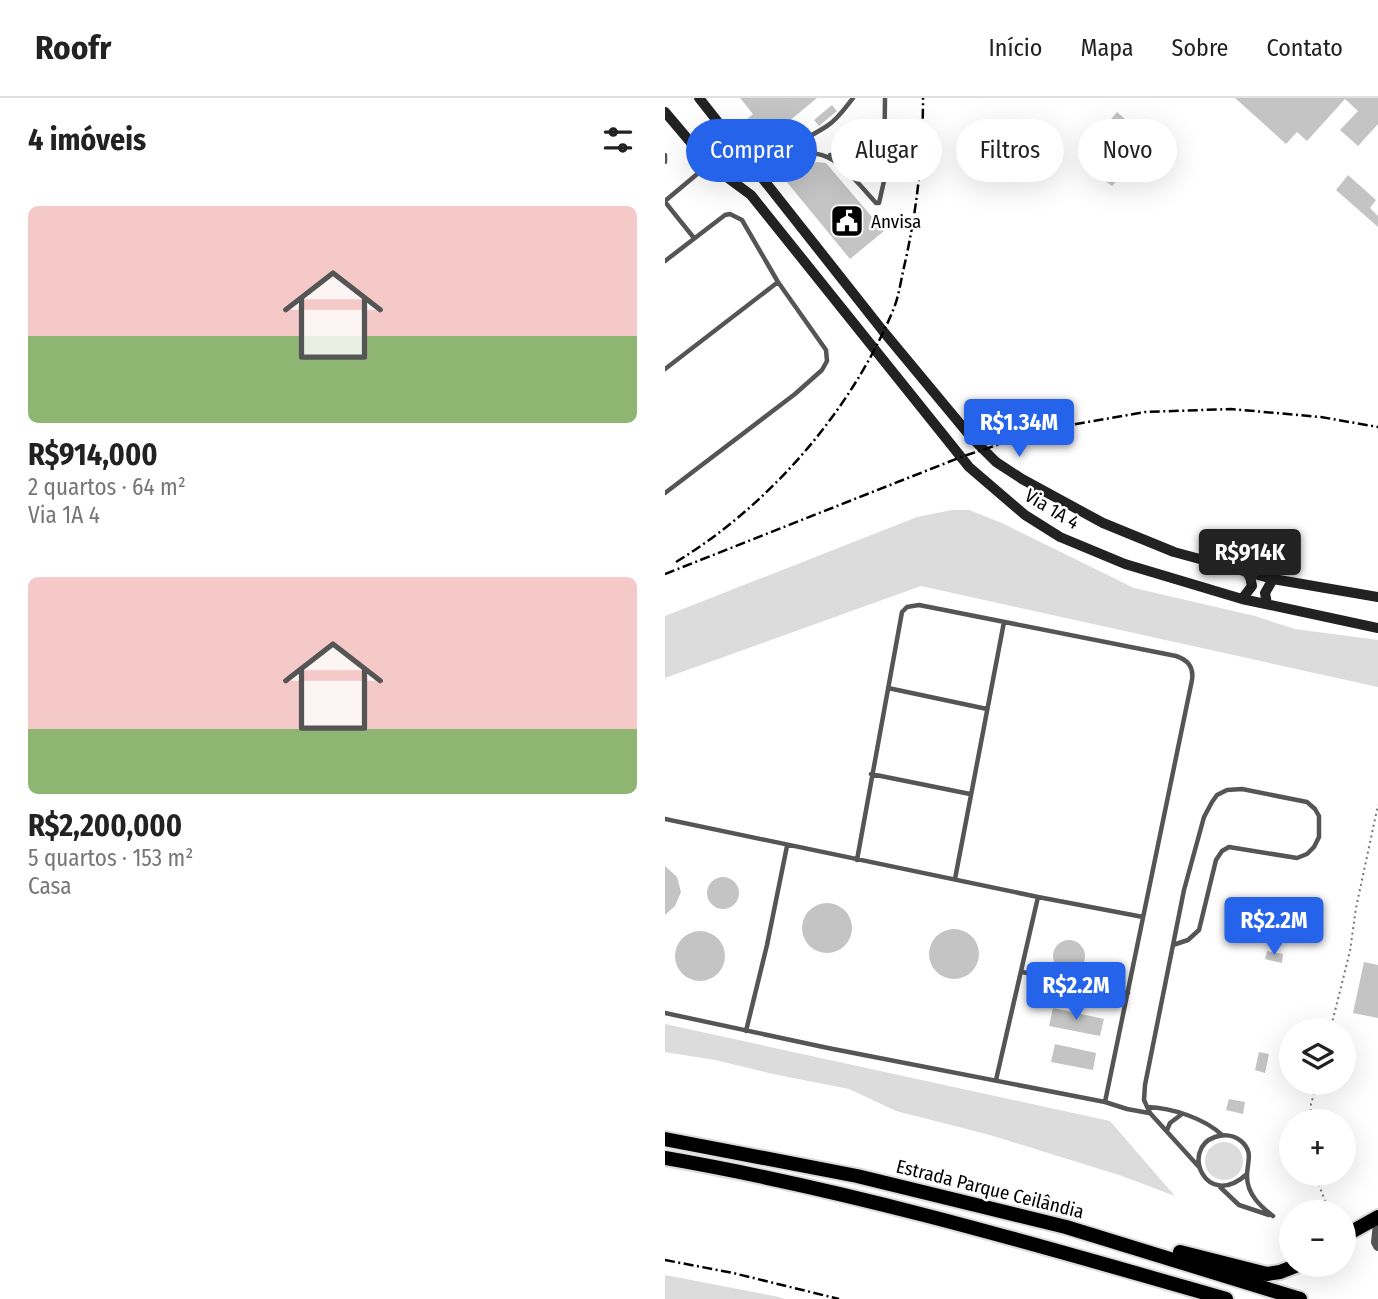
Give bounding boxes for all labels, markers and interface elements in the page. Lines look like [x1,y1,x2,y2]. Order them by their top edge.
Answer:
text: Roofr [35,28,111,68]
text: Início [989,34,1042,62]
text: Mapa [1080,34,1134,62]
text: Sobre [1172,34,1228,62]
text: Contato [1266,34,1343,62]
chip: Comprar [686,119,817,182]
chip: Alugar [831,119,942,182]
chip: Filtros [956,119,1064,182]
chip: Novo [1078,119,1177,182]
icon: filters [599,121,637,159]
text: 4 imóveis [28,122,146,158]
public building icon: Anvisa [828,202,866,240]
place label: Anvisa [871,210,921,233]
icon: home [270,252,396,378]
pin: R$1.34M [954,400,1084,459]
text: R$1.34M [980,408,1058,436]
text: R$914,000 [28,437,158,473]
text: 2 quartos · 64 m² [28,473,186,501]
street label: Via 1A 4 [1021,484,1083,534]
text: Via 1A 4 [28,501,100,529]
pin: R$914K [1193,530,1307,589]
text: R$914K [1215,538,1285,566]
icon: home [270,623,396,749]
text: R$2,200,000 [28,808,182,844]
text: 5 quartos · 153 m² [28,844,193,872]
text: Casa [28,872,72,900]
pin: R$2.2M [1217,898,1331,957]
text: R$2.2M [1240,906,1308,934]
pin: R$2.2M [1019,962,1133,1022]
text: R$2.2M [1042,971,1110,999]
map controls [1279,1018,1356,1277]
button: layers [1279,1018,1356,1095]
button: + [1279,1109,1356,1186]
street label: Estrada Parque Ceilândia [894,1155,1086,1223]
button: − [1279,1200,1356,1277]

